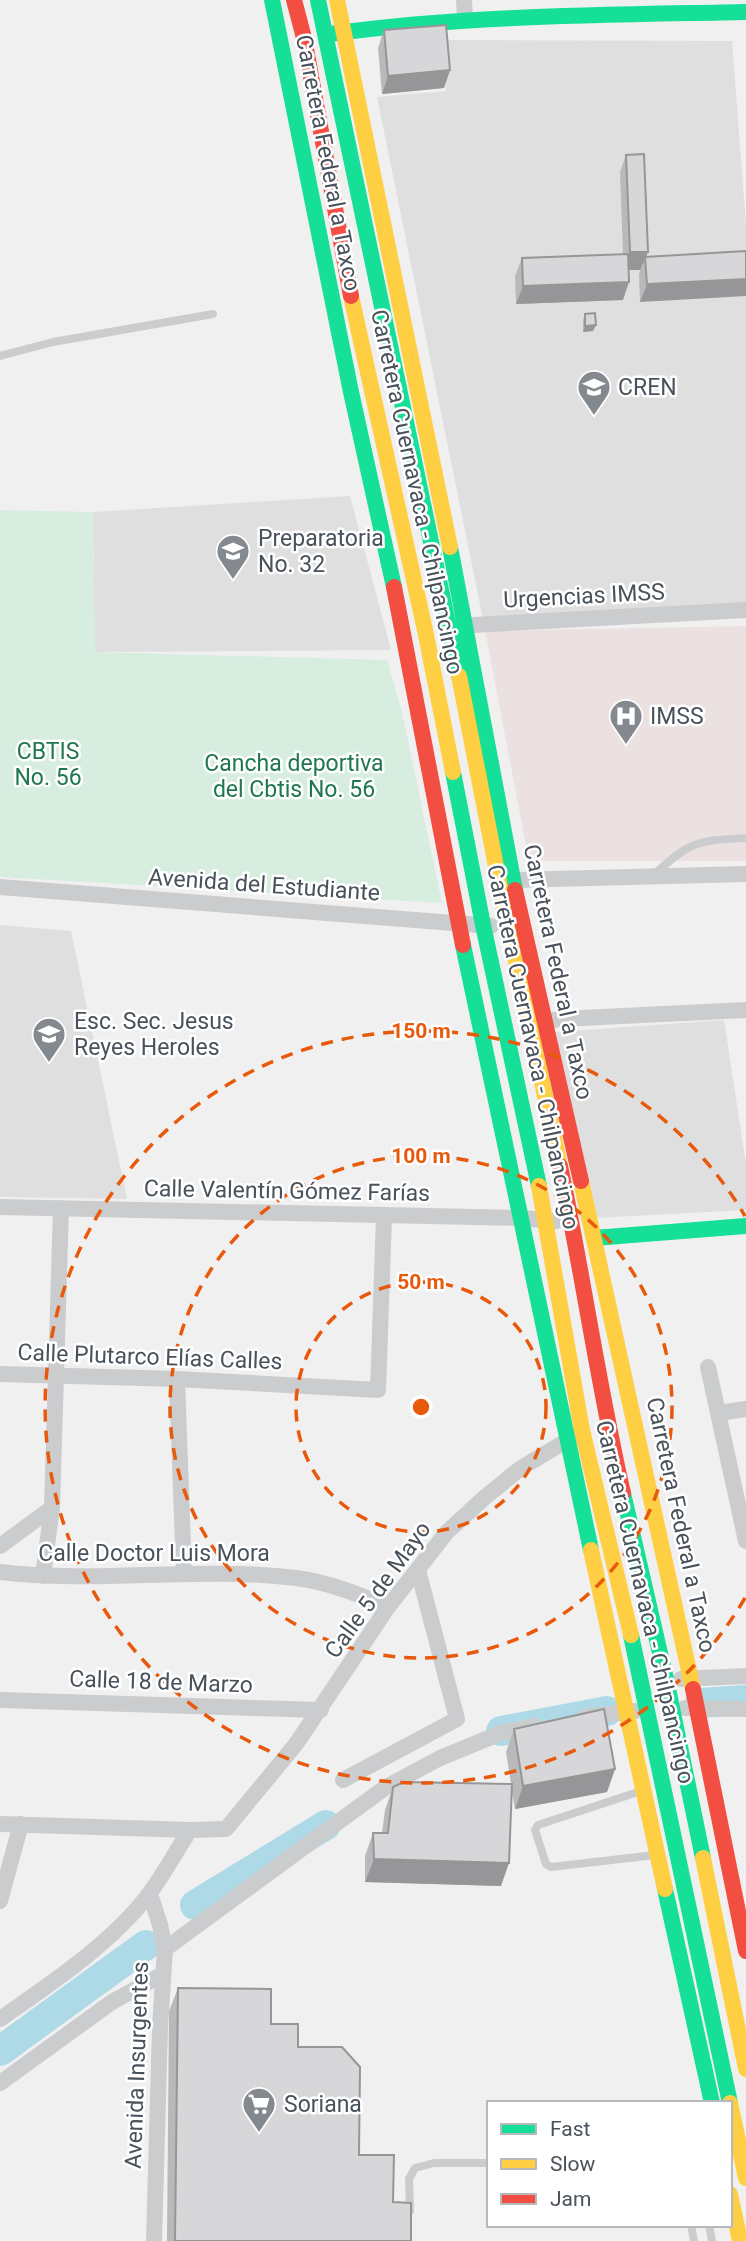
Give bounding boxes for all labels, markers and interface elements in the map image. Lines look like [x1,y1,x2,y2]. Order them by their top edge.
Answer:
street label: Carretera Federal a Taxco [290,33,366,293]
street label: Carretera Cuernavaca - Chilpancingo [365,307,469,677]
school or university icon: CREN [575,368,613,417]
place label: CREN [618,374,677,401]
place label: Preparatoria No. 32 [258,525,384,578]
school or university icon: Preparatoria No. 32 [214,532,252,581]
street label: Urgencias IMSS [503,578,665,614]
hospital icon: IMSS [607,697,645,746]
place label: IMSS [650,703,704,730]
park label: CBTIS No. 56 [14,738,82,791]
park label: Cancha deportiva del Cbtis No. 56 [204,750,384,803]
street label: Carretera Federal a Taxco [518,842,598,1102]
street label: Carretera Cuernavaca - Chilpancingo [481,862,585,1232]
street label: Avenida del Estudiante [147,863,381,907]
place label: Esc. Sec. Jesus Reyes Heroles [74,1008,234,1061]
school or university icon: Esc. Sec. Jesus Reyes Heroles [30,1015,68,1064]
text: 150 m [391,1019,451,1043]
text: 100 m [391,1144,451,1168]
street label: Calle Valentín Gómez Farías [144,1175,430,1207]
text: 50 m [397,1270,445,1294]
street label: Calle Plutarco Elías Calles [17,1339,283,1375]
centre of rings [409,1395,433,1419]
street label: Carretera Federal a Taxco [641,1395,721,1655]
street label: Carretera Cuernavaca - Chilpancingo [590,1418,700,1786]
street label: Calle 5 de Mayo [319,1516,437,1664]
street label: Calle Doctor Luis Mora [38,1540,270,1567]
street label: Calle 18 de Marzo [69,1665,253,1699]
street label: Avenida Insurgentes [120,1961,154,2169]
supermarket icon: Soriana [240,2085,278,2134]
place label: Soriana [284,2091,362,2118]
legend [487,2101,732,2227]
text: Fast [550,2117,591,2141]
text: Slow [550,2152,596,2176]
text: Jam [550,2187,591,2211]

